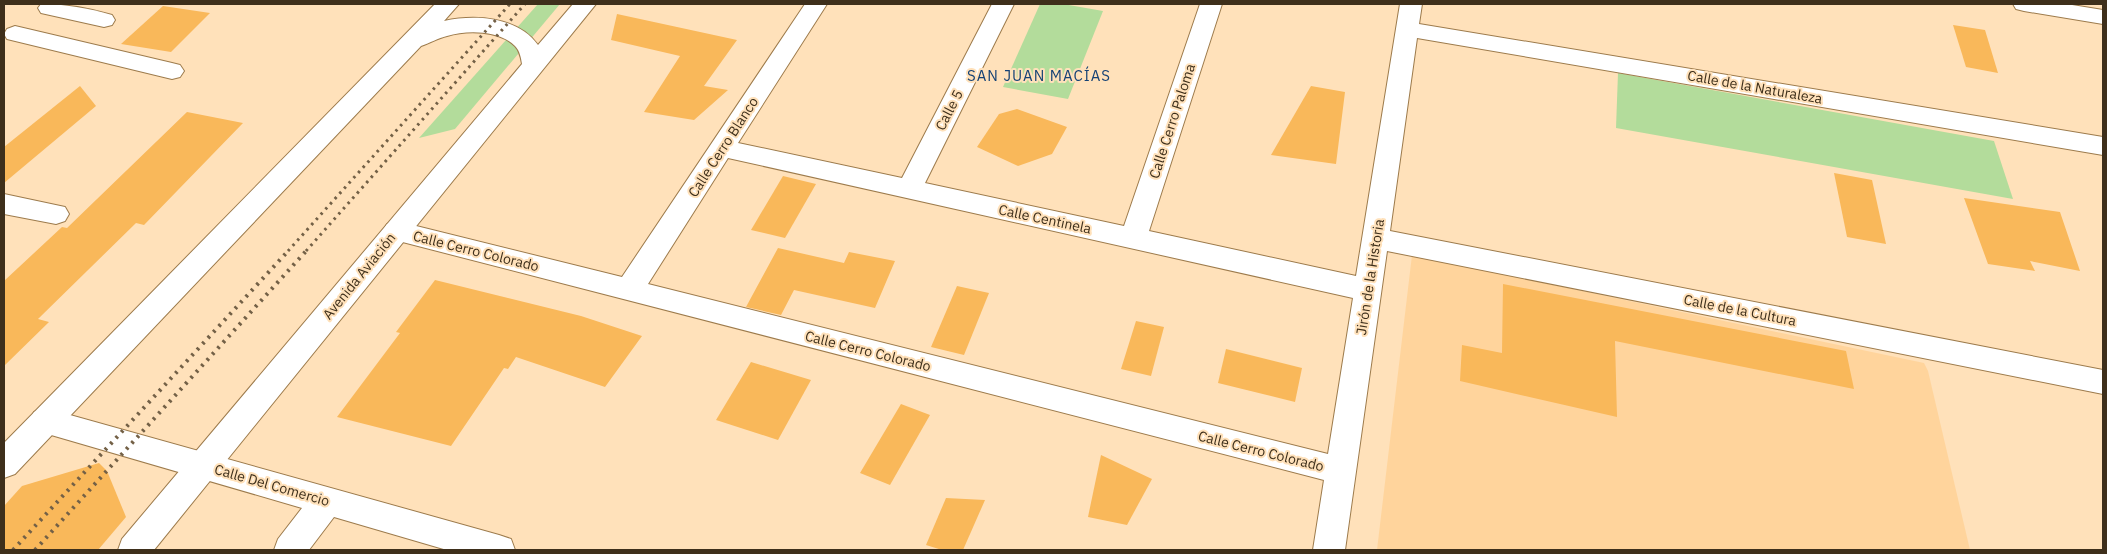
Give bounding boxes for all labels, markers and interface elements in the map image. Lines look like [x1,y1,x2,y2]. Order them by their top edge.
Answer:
street label: Calle Cerro Paloma [1145,61,1199,181]
district label: SAN JUAN MACÍAS [967,66,1111,85]
street label: Calle de la Naturaleza [1686,66,1824,108]
street label: Calle 5 [931,87,967,133]
street label: Calle Cerro Blanco [684,93,762,200]
street label: Calle Centinela [997,200,1094,238]
street label: Jirón de la Historia [1352,217,1388,336]
street label: Calle Cerro Colorado [411,227,541,275]
street label: Avenida Aviación [319,229,399,323]
street label: Calle de la Cultura [1682,290,1798,330]
street label: Calle Cerro Colorado [803,327,933,375]
street label: Calle Cerro Colorado [1196,427,1326,475]
street label: Calle Del Comercio [212,460,332,510]

